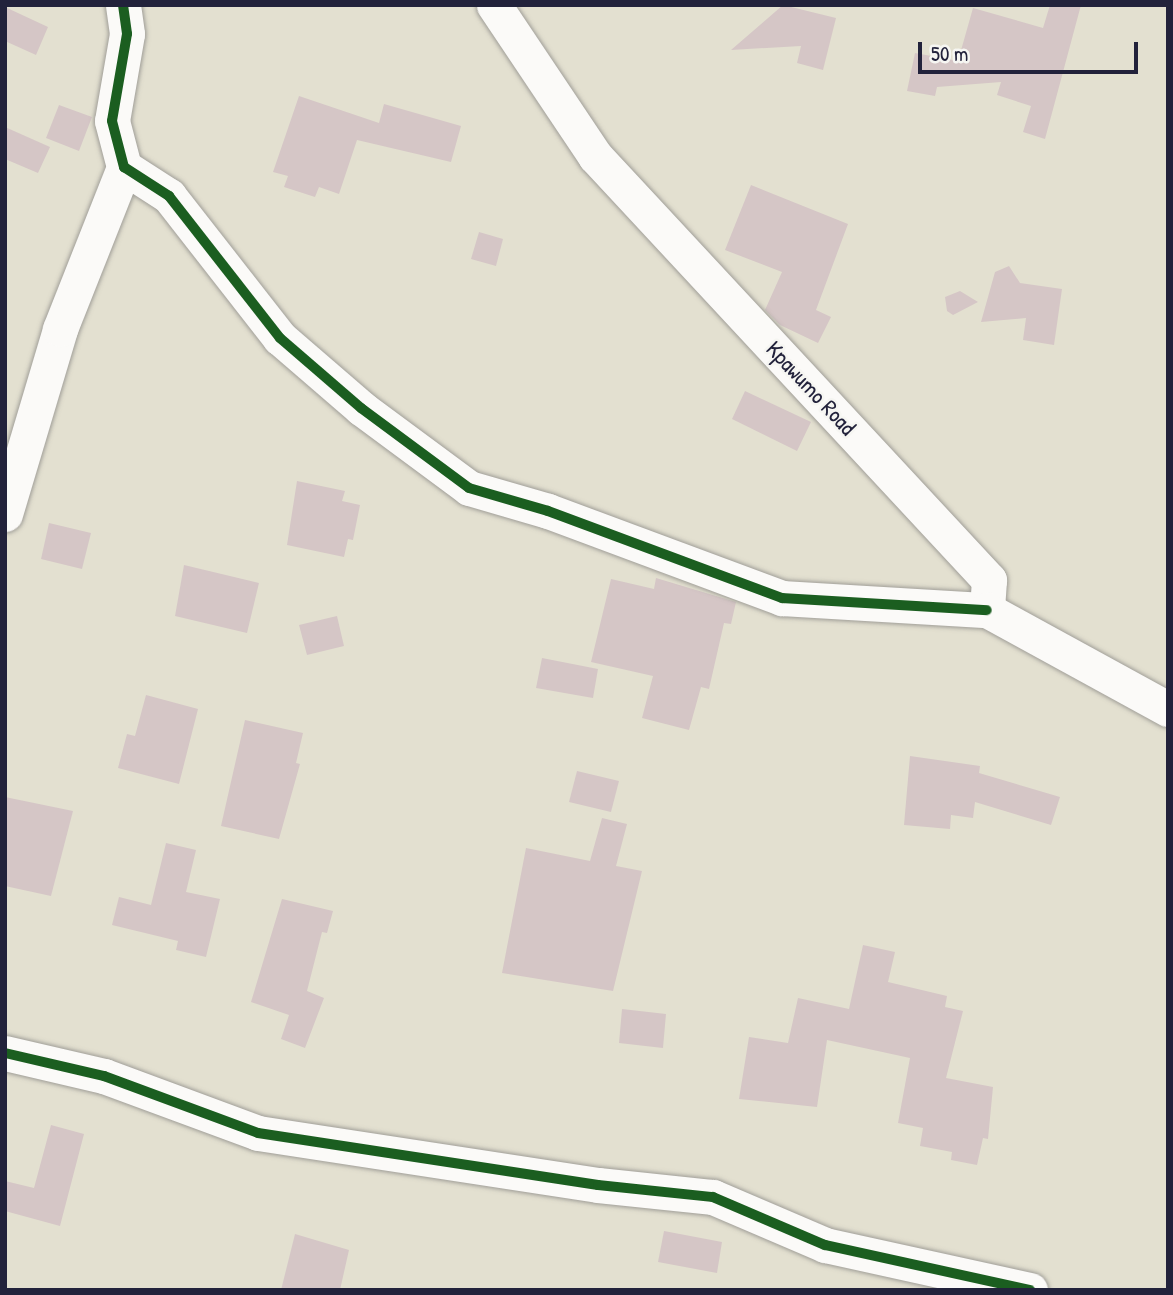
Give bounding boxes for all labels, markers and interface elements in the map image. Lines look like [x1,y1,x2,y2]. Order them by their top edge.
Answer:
scale bar [921,28,1142,72]
text: 50 m [931,39,968,68]
street label: Kpawumo Road [760,335,862,441]

